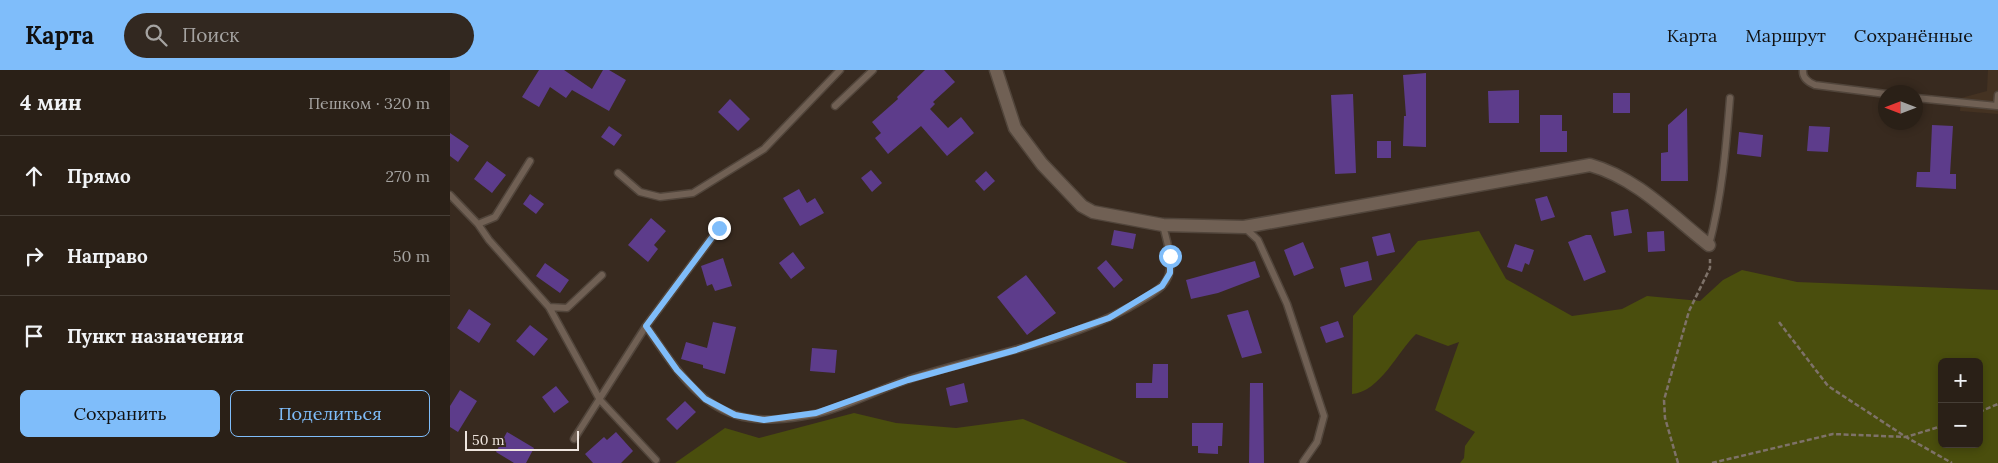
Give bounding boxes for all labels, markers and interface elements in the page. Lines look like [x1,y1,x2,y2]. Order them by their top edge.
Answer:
search box [124,13,474,58]
text: Карта [25,20,94,51]
icon: search [142,21,170,49]
text: Поиск [182,23,240,47]
text: Карта [1667,24,1717,47]
text: Маршрут [1745,24,1826,47]
text: Сохранённые [1854,24,1973,47]
north arrow [1878,85,1923,130]
text: 4 мин [20,89,82,116]
text: Пешком · 320 m [308,93,430,113]
icon: ahead [20,162,48,190]
text: Прямо [67,164,131,188]
text: 270 m [386,166,430,186]
route end [708,217,731,240]
icon: right [20,242,48,270]
text: Направо [67,244,148,268]
route start [1159,245,1182,268]
text: 50 m [393,246,430,266]
icon: arrive [20,322,48,350]
text: Пункт назначения [67,324,244,348]
map controls [1938,358,1983,448]
button: + [1938,358,1983,403]
button: Сохранить [20,390,220,437]
button: Поделиться [230,390,430,437]
button: − [1938,403,1983,448]
scale bar [465,428,579,451]
text: 50 m [472,431,505,449]

